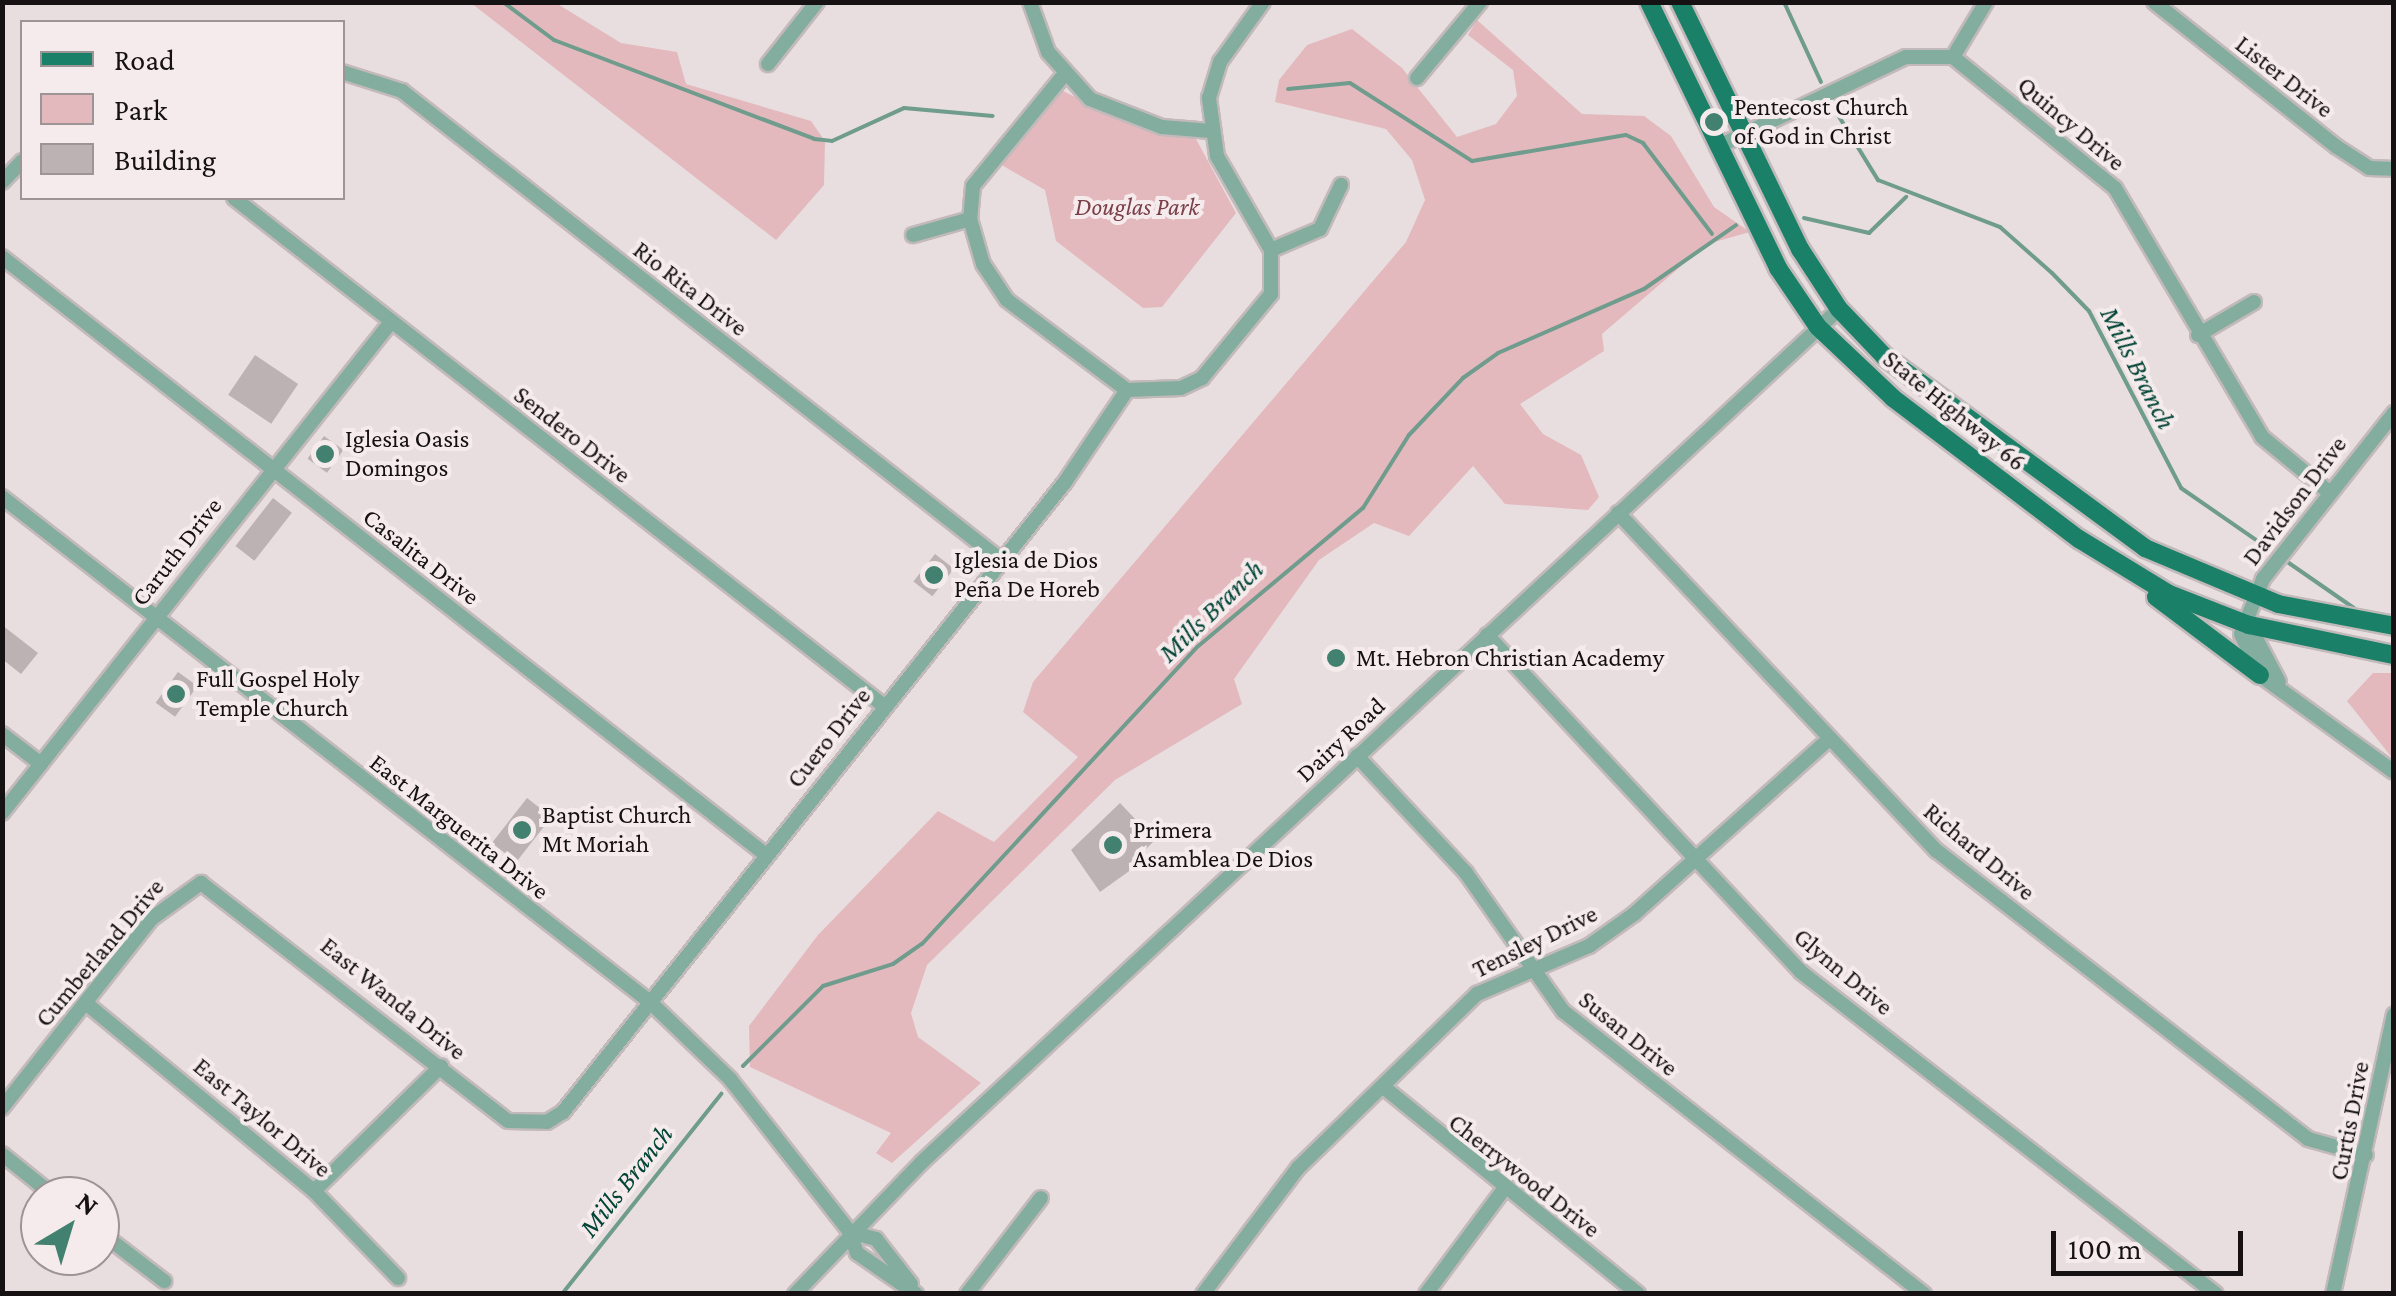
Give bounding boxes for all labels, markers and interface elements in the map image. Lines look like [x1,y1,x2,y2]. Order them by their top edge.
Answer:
legend [20,20,345,200]
street label: Lister Drive [2229,30,2339,124]
text: Road [114,43,175,76]
street label: Quincy Drive [2011,70,2131,178]
text: Park [114,93,167,126]
place label: Pentecost Church of God in Christ [1734,93,1908,152]
marker: Pentecost Church of God in Christ [1703,111,1725,133]
text: Building [114,143,216,176]
park label: Douglas Park [1075,192,1199,222]
street label: Rio Rita Drive [627,235,753,343]
water label: Mills Branch [2093,301,2183,435]
street label: State Highway 66 [1877,344,2031,478]
street label: Sendero Drive [508,380,636,490]
place label: Iglesia Oasis Domingos [345,425,469,484]
street label: Davidson Drive [2237,430,2353,572]
marker: Iglesia Oasis Domingos [314,443,336,465]
street label: Caruth Drive [125,492,229,612]
street label: Casalita Drive [357,502,485,612]
place label: Iglesia de Dios Peña De Horeb [954,546,1100,605]
water label: Mills Branch [1151,553,1271,669]
marker: Iglesia de Dios Peña De Horeb [923,564,945,586]
place label: Mt. Hebron Christian Academy [1356,643,1664,673]
marker: Mt. Hebron Christian Academy [1325,647,1347,669]
place label: Full Gospel Holy Temple Church [196,665,359,724]
street label: Cuero Drive [781,682,877,794]
marker: Full Gospel Holy Temple Church [165,683,187,705]
street label: Dairy Road [1290,691,1392,789]
street label: East Marguerita Drive [363,748,555,906]
street label: Richard Drive [1917,797,2041,907]
place label: Baptist Church Mt Moriah [542,801,691,860]
place label: Primera Asamblea De Dios [1133,816,1313,875]
marker: Baptist Church Mt Moriah [511,819,533,841]
marker: Primera Asamblea De Dios [1102,834,1124,856]
street label: Cumberland Drive [29,873,171,1033]
street label: Tensley Drive [1468,899,1602,985]
street label: Glynn Drive [1787,922,1899,1022]
street label: East Wanda Drive [314,931,472,1067]
street label: Susan Drive [1572,985,1684,1083]
street label: East Taylor Drive [187,1052,337,1184]
street label: Curtis Drive [2324,1059,2376,1183]
street label: Cherrywood Drive [1442,1108,1606,1244]
water label: Mills Branch [572,1118,680,1244]
north arrow [20,1176,120,1276]
text: N [70,1185,105,1222]
scale bar [2056,1211,2248,1273]
text: 100 m [2068,1232,2142,1265]

